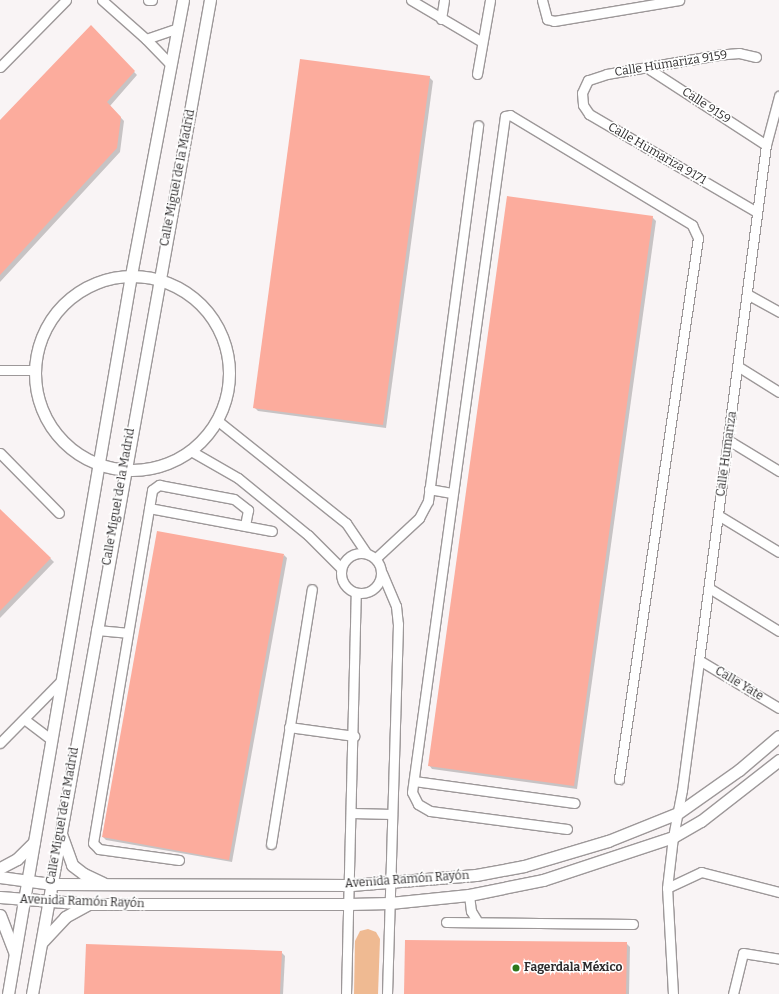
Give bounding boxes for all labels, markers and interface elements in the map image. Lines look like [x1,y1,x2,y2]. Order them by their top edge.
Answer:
street label: Calle Humariza 9159 [614,48,728,80]
street label: Calle 9159 [679,85,733,127]
street label: Calle Miguel de la Madrid [158,108,198,248]
street label: Calle Humariza 9171 [605,120,709,188]
street label: Calle Humariza [714,410,740,498]
street label: Calle Miguel de la Madrid [100,427,138,567]
street label: Calle Yate [712,664,766,704]
street label: Calle Miguel de la Madrid [44,746,82,886]
street label: Avenida Ramón Rayón [344,868,470,892]
street label: Avenida Ramón Rayón [19,893,145,911]
place label: Fagerdala México [524,961,622,975]
marker: Fagerdala México [511,963,521,973]

